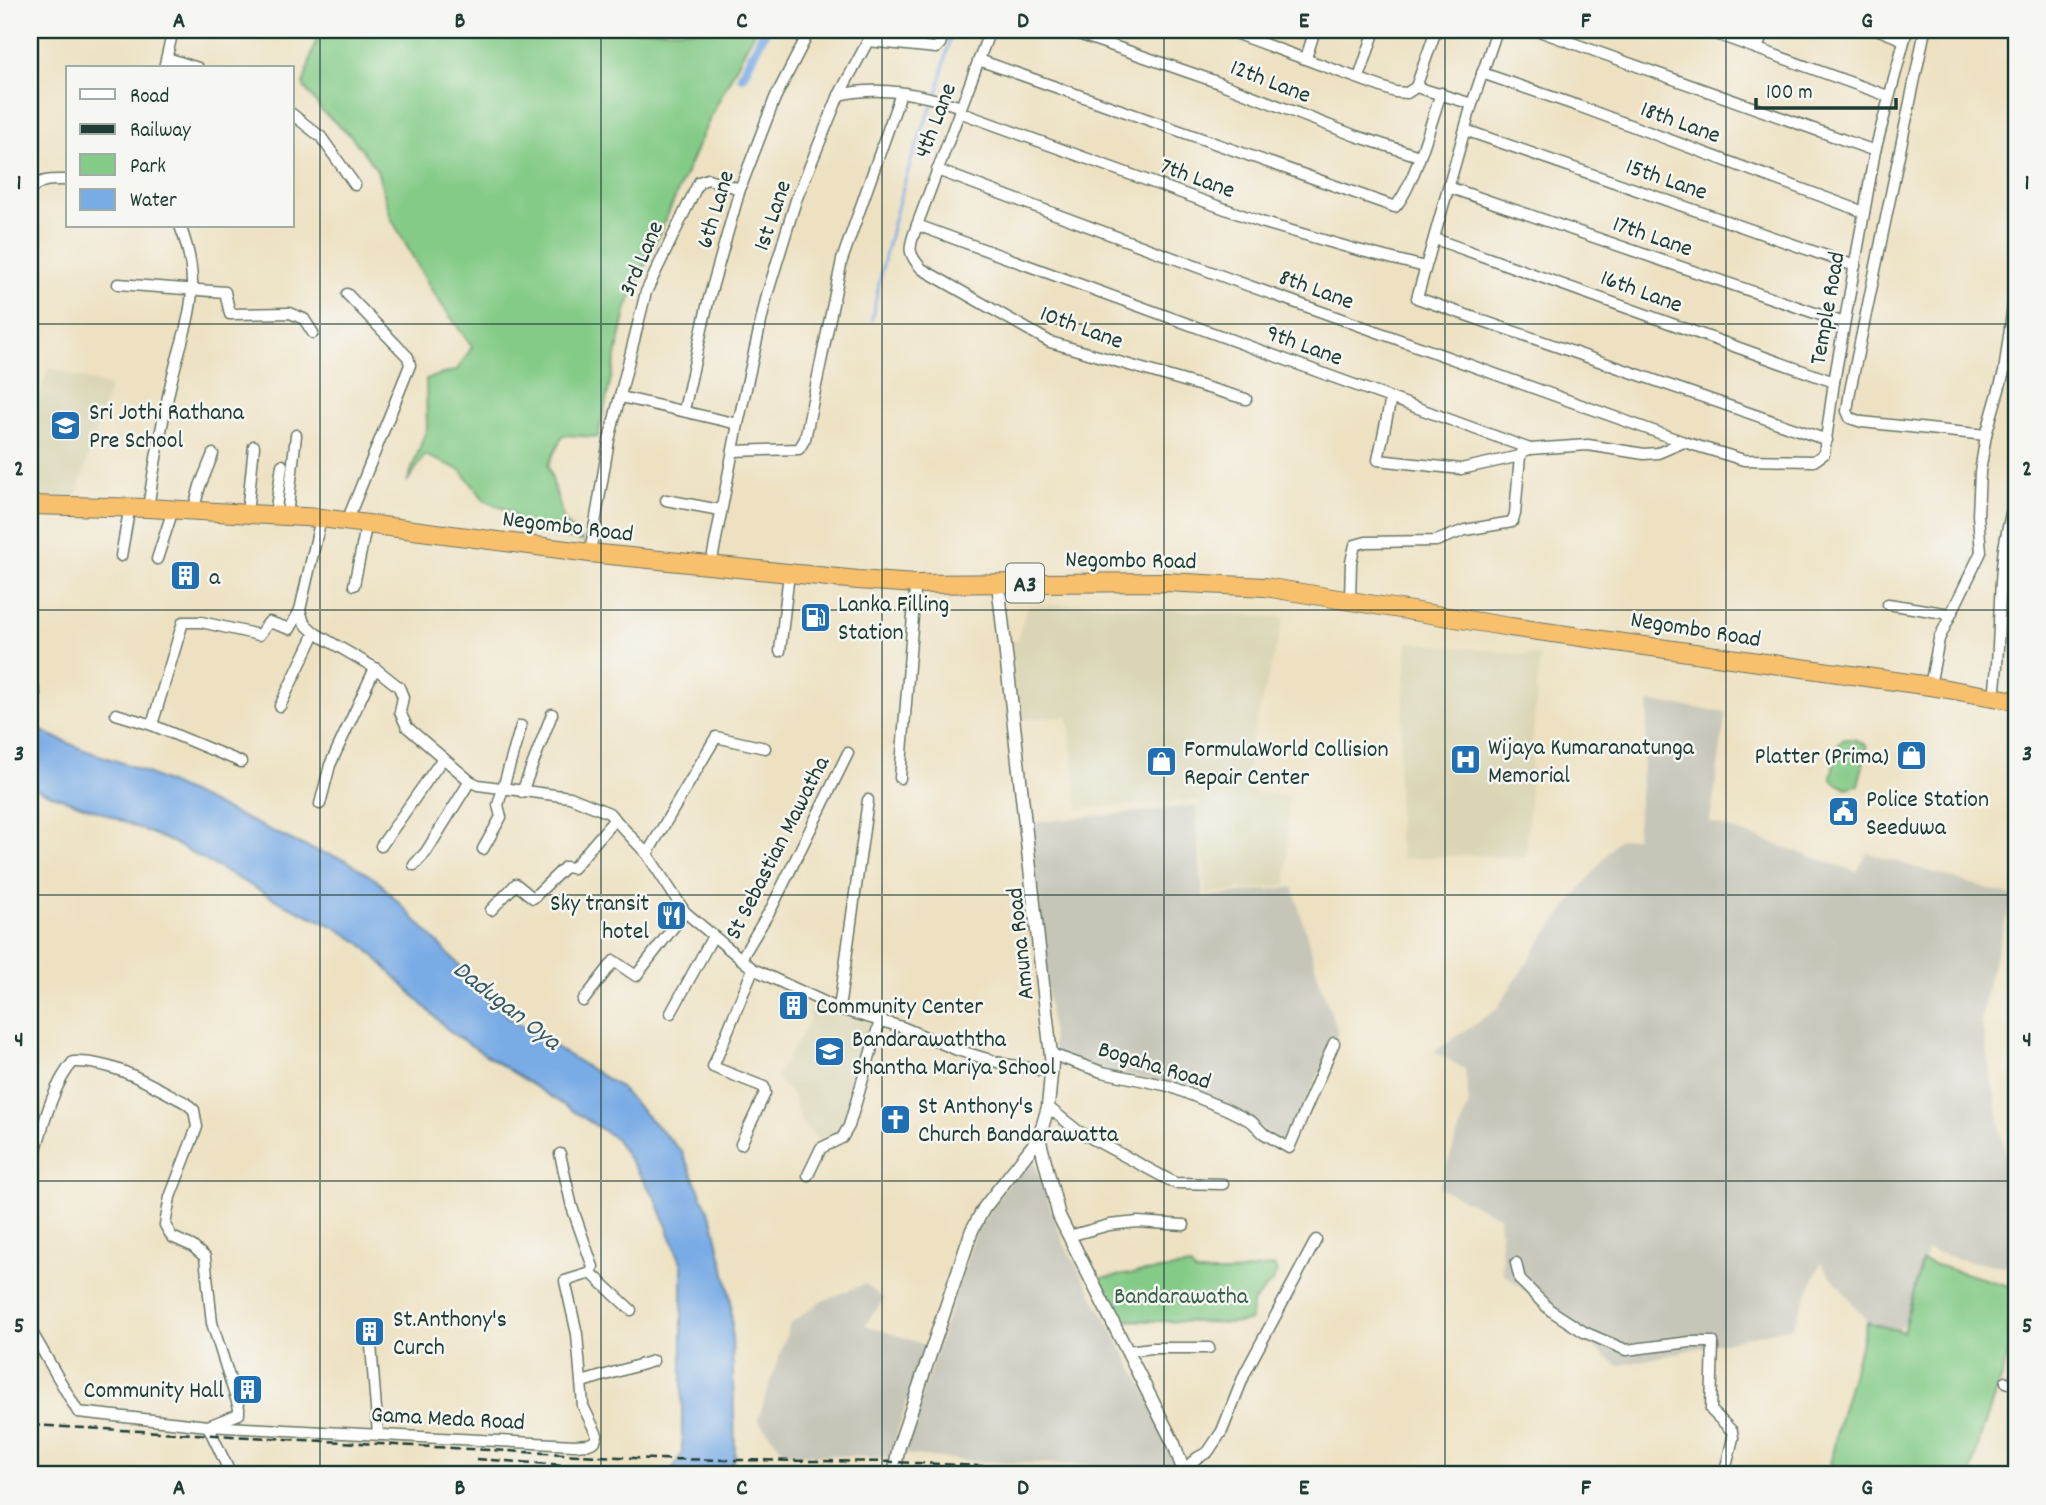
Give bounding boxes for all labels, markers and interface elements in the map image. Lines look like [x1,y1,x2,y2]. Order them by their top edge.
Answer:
text: A [173,6,185,39]
text: B [455,6,466,39]
text: C [736,6,748,39]
text: D [1017,6,1029,39]
text: E [1299,6,1310,39]
text: F [1581,6,1592,39]
text: G [1861,6,1873,39]
street label: 12th Lane [1225,52,1315,114]
legend [66,66,294,228]
scale bar [1756,66,1896,110]
street label: 4th Lane [907,79,967,164]
text: 100 m [1766,79,1813,109]
text: Road [130,83,169,113]
street label: 18th Lane [1635,94,1725,154]
text: Railway [130,117,191,147]
street label: 7th Lane [1155,151,1239,209]
street label: 15th Lane [1621,151,1711,211]
text: Park [130,153,166,183]
street label: 6th Lane [689,167,745,253]
text: 1 [16,168,22,201]
text: 1 [2024,168,2030,201]
street label: 1st Lane [746,176,802,256]
text: Water [130,187,177,217]
street label: 17th Lane [1607,208,1697,267]
street label: 3rd Lane [612,216,674,302]
street label: Temple Road [1802,249,1856,368]
street label: 8th Lane [1274,262,1358,320]
street label: 16th Lane [1595,262,1687,323]
street label: 10th Lane [1035,298,1127,360]
street label: 9th Lane [1261,317,1347,376]
place label: Sri Jothi Rathana Pre School [89,397,245,459]
school or university icon: Sri Jothi Rathana Pre School [49,408,83,442]
text: 2 [14,454,24,487]
text: 2 [2022,454,2032,487]
street label: Negombo Road [500,503,635,553]
street label: Negombo Road [1065,544,1197,580]
building icon: a [169,559,203,593]
place label: a [209,562,221,596]
road number: A3 [1006,564,1044,603]
place label: Lanka Filling Station [838,589,949,651]
fuel station icon: Lanka Filling Station [798,600,832,634]
street label: Negombo Road [1628,604,1763,658]
place label: Wijaya Kumaranatunga Memorial [1488,732,1695,794]
place label: FormulaWorld Collision Repair Center [1184,734,1389,796]
shop icon: Platter (Prima) [1895,738,1929,772]
text: 3 [14,739,24,772]
text: 3 [2022,739,2032,772]
place label: Platter (Prima) [1755,741,1889,775]
hospital icon: Wijaya Kumaranatunga Memorial [1448,743,1482,777]
shop icon: FormulaWorld Collision Repair Center [1144,745,1178,779]
street label: St Sebastian Mawatha [718,750,840,946]
place label: Police Station Seeduwa [1866,784,1989,846]
public building icon: Police Station Seeduwa [1826,795,1860,829]
street label: Amuna Road [999,886,1045,1001]
place label: Sky transit hotel [550,888,649,950]
restaurant icon: Sky transit hotel [655,899,689,933]
water label: Dadugan Oya [444,953,569,1062]
building icon: Community Center [776,988,810,1022]
place label: Community Center [816,991,983,1025]
place label: Bandarawaththa Shantha Mariya School [852,1024,1056,1086]
text: 4 [14,1025,24,1058]
text: 4 [2022,1025,2032,1058]
street label: Bogaha Road [1093,1034,1215,1100]
school or university icon: Bandarawaththa Shantha Mariya School [812,1035,846,1069]
place label: St Anthony's Church Bandarawatta [918,1091,1119,1153]
church icon: St Anthony's Church Bandarawatta [878,1102,912,1136]
park label: Bandarawatha [1114,1281,1249,1315]
place label: St.Anthony's Curch [393,1304,507,1366]
text: 5 [14,1311,24,1344]
text: 5 [2022,1311,2032,1344]
building icon: St.Anthony's Curch [353,1315,387,1349]
building icon: Community Hall [230,1372,264,1406]
place label: Community Hall [84,1375,224,1409]
street label: Gama Meda Road [370,1399,526,1441]
text: A [173,1473,185,1505]
text: B [455,1473,466,1505]
text: C [736,1473,748,1505]
text: D [1017,1473,1029,1505]
text: E [1299,1473,1310,1505]
text: F [1581,1473,1592,1505]
text: G [1861,1473,1873,1505]

